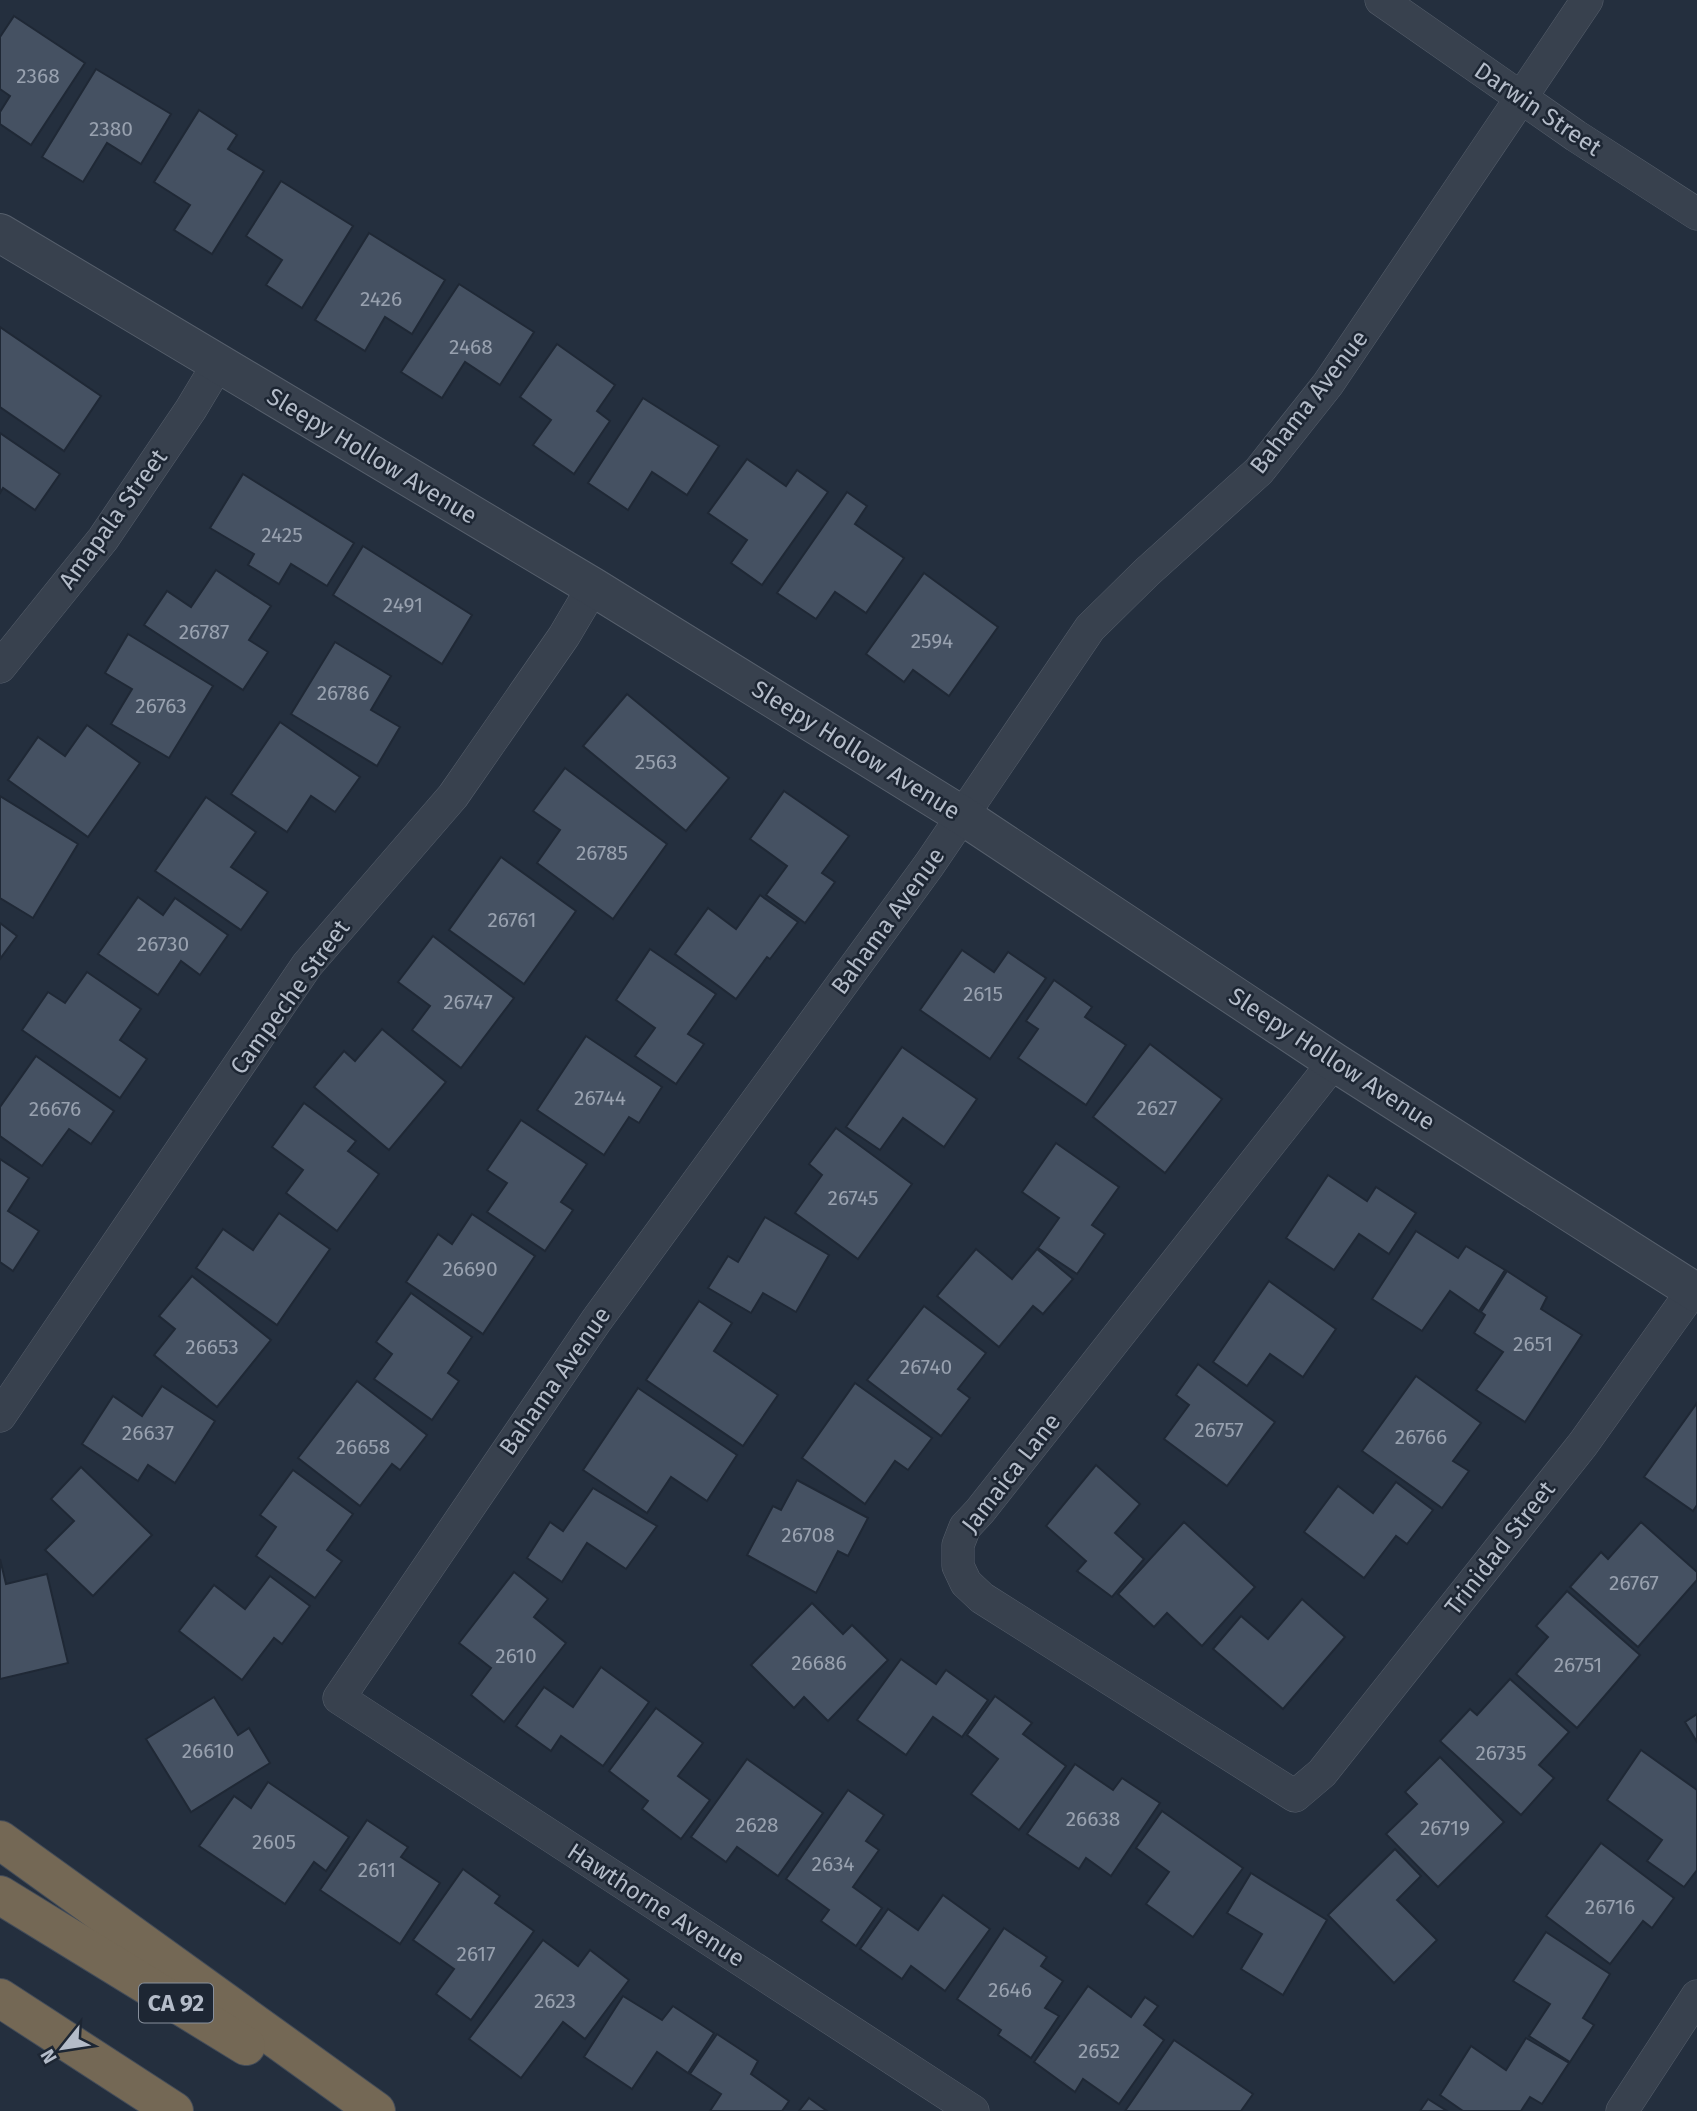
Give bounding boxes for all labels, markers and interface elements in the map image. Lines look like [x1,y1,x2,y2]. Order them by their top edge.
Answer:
street label: Darwin Street [1469,56,1607,162]
house number: 2368 [16,63,60,89]
house number: 2380 [89,116,133,142]
house number: 2426 [360,286,402,312]
street label: Bahama Avenue [1244,325,1374,479]
house number: 2468 [449,334,493,360]
street label: Sleepy Hollow Avenue [262,382,482,530]
street label: Amapala Street [53,443,173,594]
house number: 2425 [261,522,303,548]
house number: 2491 [383,592,423,618]
house number: 26787 [179,619,229,645]
house number: 2594 [911,628,953,654]
street label: Sleepy Hollow Avenue [747,675,965,825]
house number: 26786 [317,680,369,706]
house number: 26763 [135,693,187,719]
house number: 2563 [635,749,677,775]
house number: 26785 [576,840,628,866]
street label: Bahama Avenue [825,842,951,1000]
house number: 26761 [487,907,537,933]
street label: Campeche Street [225,914,356,1080]
house number: 26730 [137,931,189,957]
house number: 2615 [963,981,1003,1007]
street label: Sleepy Hollow Avenue [1224,982,1440,1136]
house number: 26747 [443,989,493,1015]
house number: 26744 [574,1085,626,1111]
house number: 2627 [1137,1095,1177,1121]
house number: 26676 [29,1096,81,1122]
house number: 26745 [827,1185,879,1211]
house number: 26690 [442,1256,498,1282]
street label: Bahama Avenue [494,1302,616,1460]
house number: 2651 [1513,1331,1553,1357]
house number: 26653 [185,1334,239,1360]
house number: 26740 [900,1354,952,1380]
street label: Jamaica Lane [956,1408,1066,1538]
house number: 26757 [1194,1417,1244,1443]
house number: 26637 [122,1420,174,1446]
house number: 26766 [1395,1424,1447,1450]
house number: 26658 [336,1434,390,1460]
street label: Trinidad Street [1439,1475,1561,1620]
house number: 26708 [781,1522,835,1548]
house number: 26767 [1609,1570,1659,1596]
house number: 2610 [495,1643,537,1669]
house number: 26686 [791,1650,847,1676]
house number: 26751 [1554,1652,1602,1678]
house number: 26610 [182,1738,234,1764]
house number: 26735 [1475,1740,1527,1766]
house number: 26638 [1066,1806,1120,1832]
house number: 2628 [735,1812,779,1838]
house number: 26719 [1420,1815,1470,1841]
house number: 2605 [252,1829,296,1855]
street label: Hawthorne Avenue [562,1837,750,1973]
house number: 2634 [812,1851,854,1877]
house number: 2611 [358,1857,396,1883]
house number: 26716 [1585,1894,1635,1920]
house number: 2617 [457,1941,495,1967]
house number: 2646 [988,1977,1032,2003]
road number: CA 92 [139,1984,213,2022]
house number: 2623 [534,1988,576,2014]
north arrow [28,2013,98,2083]
house number: 2652 [1078,2038,1120,2064]
text: N [36,2045,62,2067]

